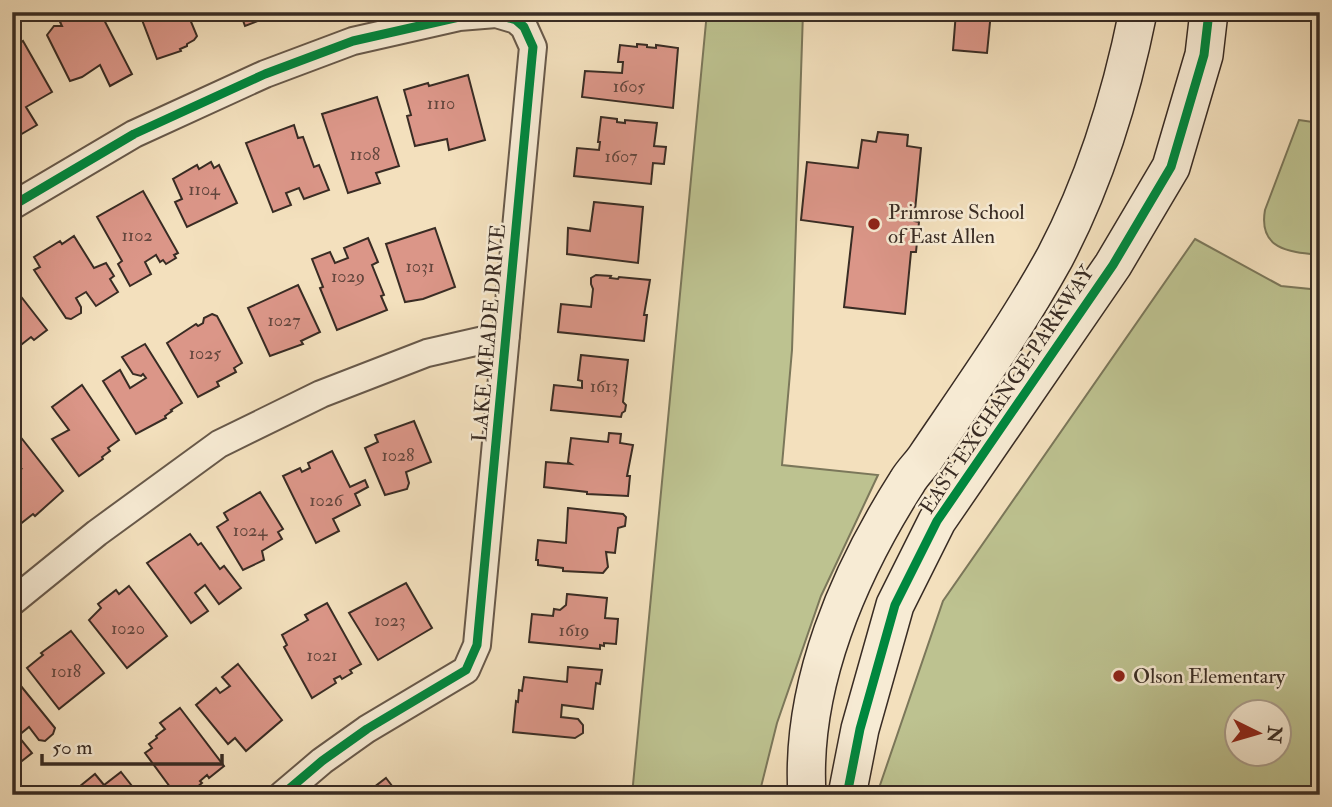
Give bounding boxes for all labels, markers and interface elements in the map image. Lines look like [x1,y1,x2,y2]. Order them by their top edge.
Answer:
house number: 1605 [613,75,645,98]
house number: 1110 [427,92,455,115]
house number: 1108 [350,143,380,166]
house number: 1607 [605,145,637,168]
house number: 1104 [188,178,221,201]
place label: Primrose School of East Allen [888,199,1025,250]
marker: Primrose School of East Allen [866,216,882,232]
street label: LAKE MEADE DRIVE [466,223,512,443]
house number: 1102 [121,224,153,247]
house number: 1031 [406,255,434,278]
street label: EAST EXCHANGE PARKWAY [914,260,1101,520]
house number: 1029 [331,265,365,288]
house number: 1027 [268,309,300,332]
house number: 1025 [189,342,221,365]
house number: 1613 [590,375,618,398]
house number: 1028 [381,444,415,467]
house number: 1026 [309,489,344,512]
house number: 1024 [233,519,268,542]
house number: 1023 [374,609,406,632]
house number: 1020 [111,617,145,640]
house number: 1619 [559,619,589,642]
house number: 1021 [306,644,338,667]
house number: 1018 [51,660,81,683]
place label: Olson Elementary [1133,663,1286,690]
marker: Olson Elementary [1111,668,1127,684]
north arrow [1224,698,1294,768]
scale bar [42,723,222,767]
text: N [1261,724,1287,745]
text: 50 m [52,734,93,761]

